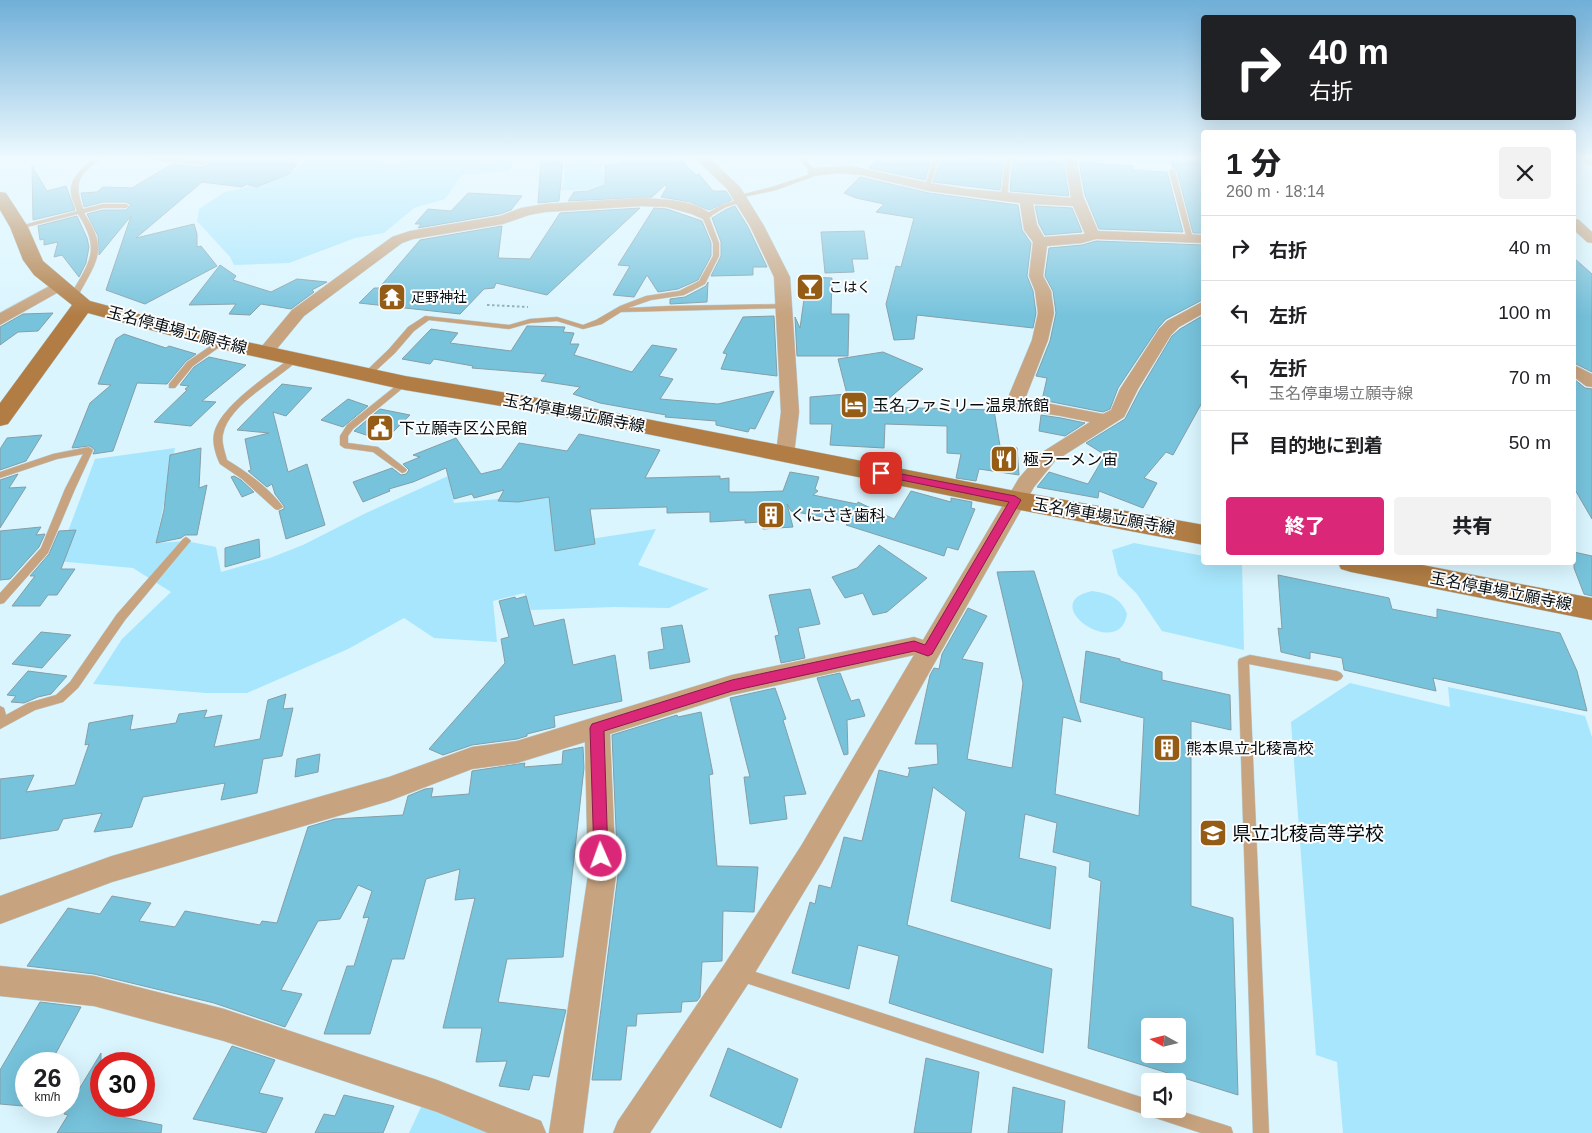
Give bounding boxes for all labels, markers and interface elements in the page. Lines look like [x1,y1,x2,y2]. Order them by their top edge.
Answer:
text: 40 m [1309,32,1389,71]
icon: right [1226,35,1291,100]
text: 右折 [1309,79,1353,104]
text: 1 分 [1226,147,1281,180]
button: close [1499,147,1551,199]
text: 260 m · 18:14 [1226,183,1325,200]
icon: right [1226,234,1254,262]
text: 40 m [1509,237,1551,258]
text: 右折 [1269,240,1307,261]
bar icon: こはく [795,272,825,302]
place label: こはく [829,279,871,295]
temple icon: 疋野神社 [377,282,407,312]
place label: 疋野神社 [411,289,467,305]
icon: left [1226,299,1254,327]
text: 100 m [1498,302,1551,323]
street label: 玉名停車場立願寺線 [105,303,249,357]
text: 左折 [1269,305,1307,326]
text: 左折 [1269,358,1307,379]
icon: left [1226,364,1254,392]
text: 70 m [1509,367,1551,388]
text: 玉名停車場立願寺線 [1269,385,1413,402]
hotel icon: 玉名ファミリー温泉旅館 [839,390,869,420]
street label: 玉名停車場立願寺線 [502,391,646,435]
place label: 玉名ファミリー温泉旅館 [873,397,1049,414]
public building icon: 下立願寺区公民館 [365,413,395,443]
place label: 下立願寺区公民館 [399,420,527,437]
icon: arrive [1226,429,1254,457]
text: 50 m [1509,432,1551,453]
text: 目的地に到着 [1269,435,1383,456]
restaurant icon: 極ラーメン宙 [989,444,1019,474]
place label: 極ラーメン宙 [1023,451,1118,468]
pin [860,452,902,494]
icon: arrive [867,459,895,487]
street label: 玉名停車場立願寺線 [1032,495,1176,537]
button: 終了 [1226,497,1384,555]
button: 共有 [1394,497,1551,555]
building icon: くにさき歯科 [756,500,786,530]
place label: くにさき歯科 [790,507,886,524]
street label: 玉名停車場立願寺線 [1429,569,1573,613]
building icon: 熊本県立北稜高校 [1152,733,1182,763]
place label: 熊本県立北稜高校 [1186,740,1314,757]
school or university icon: 県立北稜高等学校 [1198,818,1228,848]
place label: 県立北稜高等学校 [1232,823,1384,844]
position arrow [574,829,626,881]
north arrow [1141,1018,1186,1062]
map controls [1141,1018,1186,1118]
speed limit sign: 30 [90,1052,155,1117]
text: 26 [34,1064,61,1092]
button: sound [1141,1073,1186,1118]
text: km/h [34,1090,61,1104]

